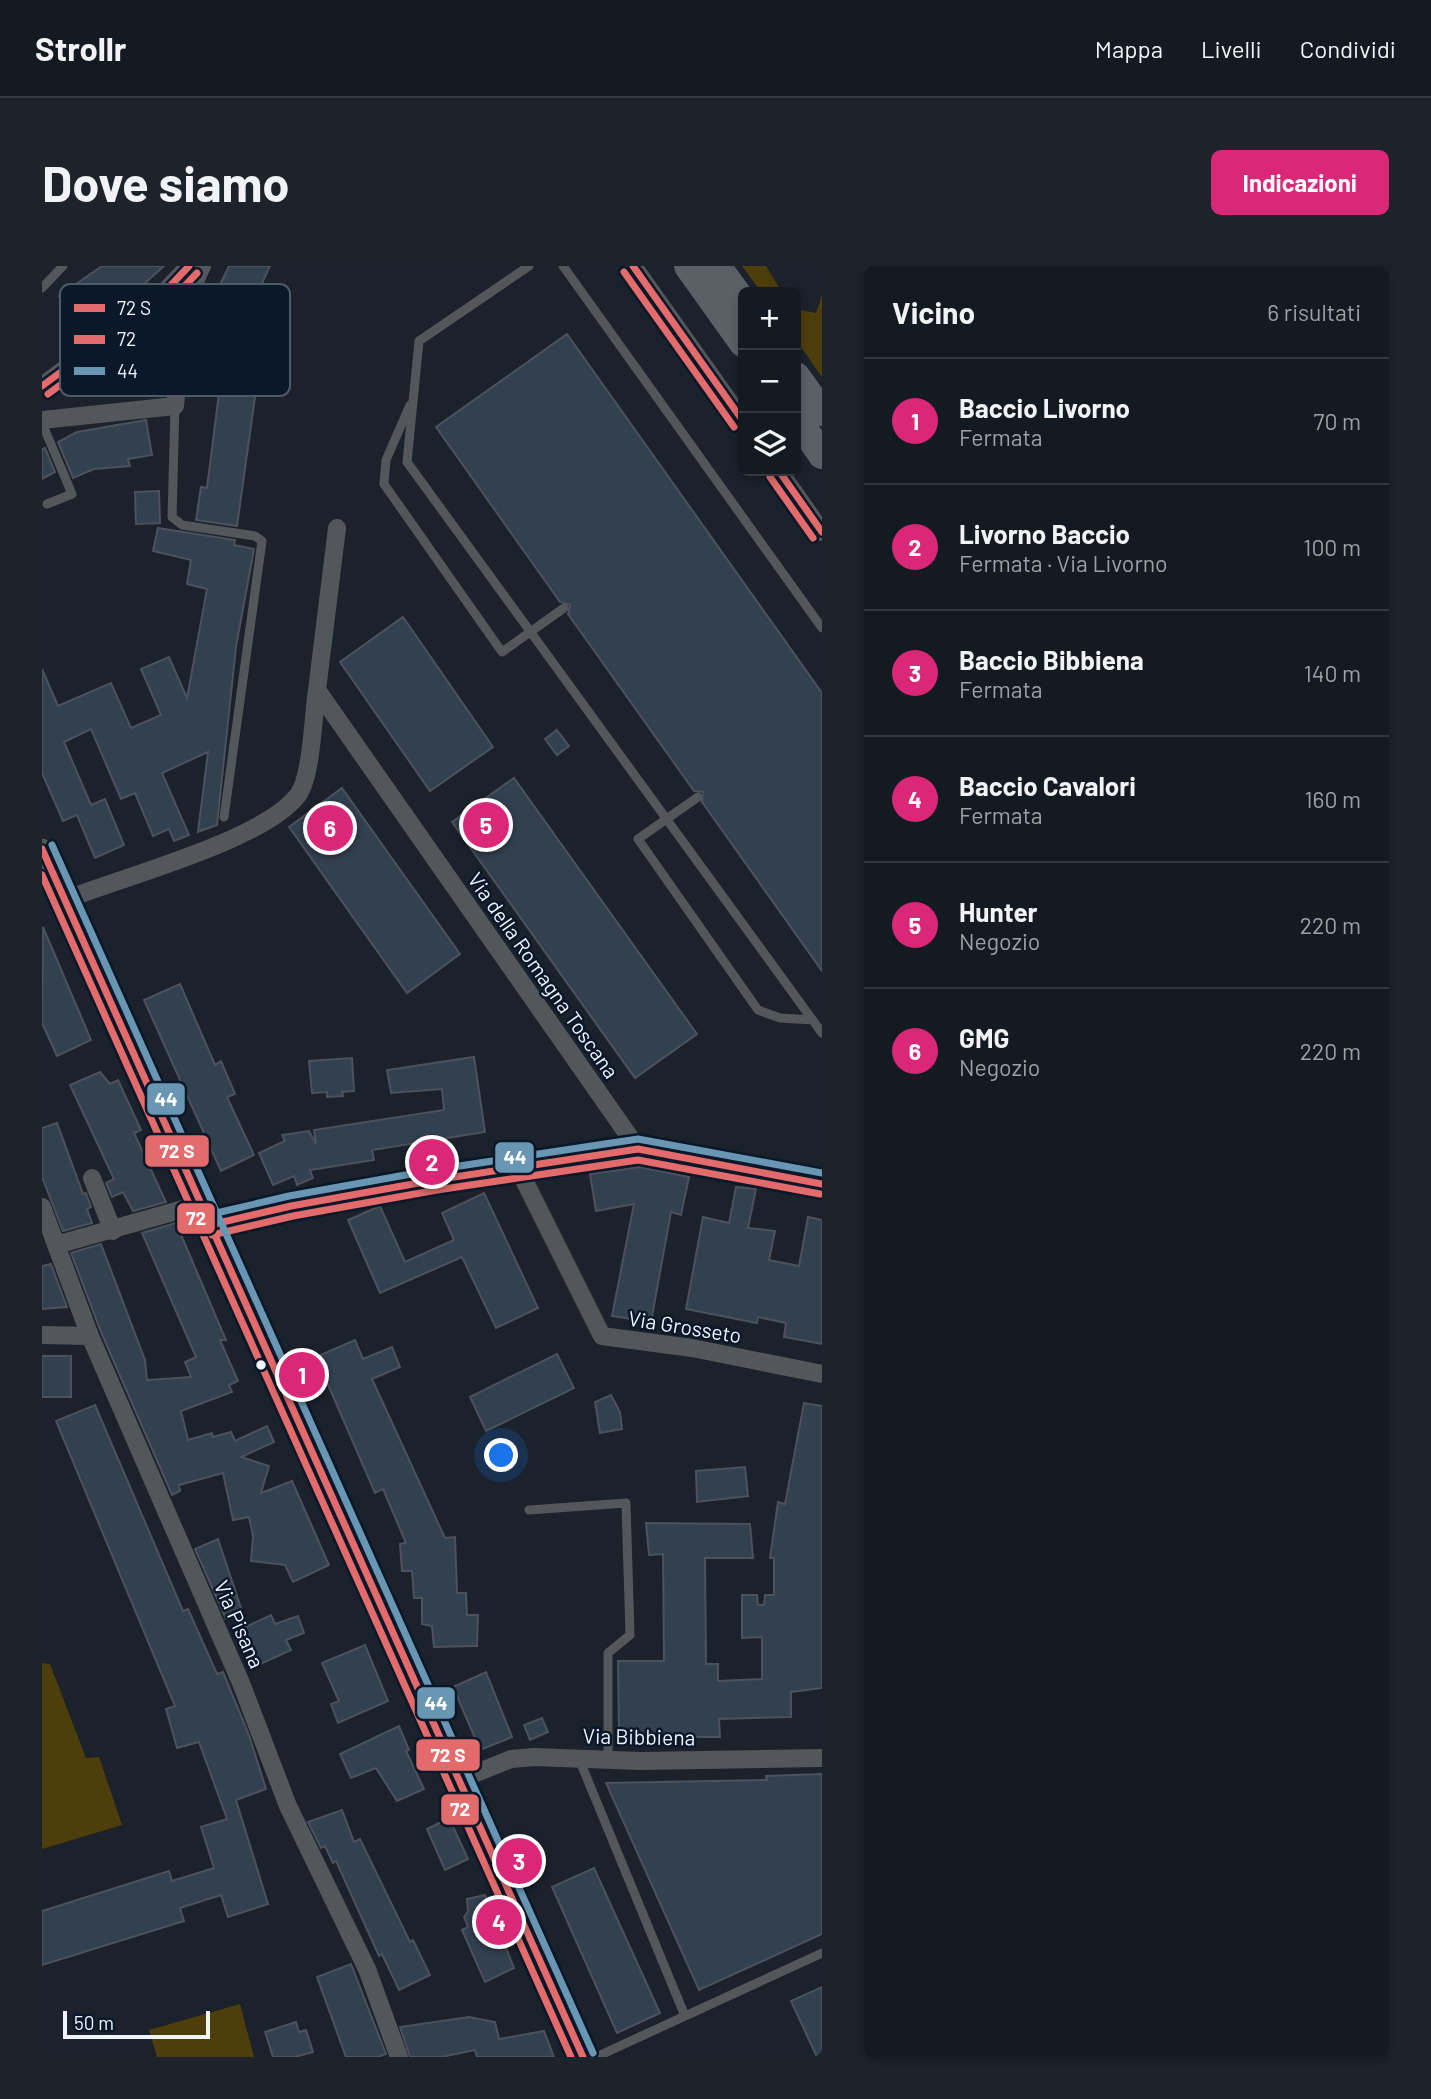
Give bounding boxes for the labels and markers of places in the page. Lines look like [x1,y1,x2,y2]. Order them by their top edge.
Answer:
pin: 5 [463,799,509,851]
pin: 6 [307,802,353,854]
pin: 2 [409,1136,455,1188]
pin: 1 [279,1349,325,1401]
unlabelled marker [254,1358,268,1372]
pin: 3 [496,1835,542,1887]
pin: 4 [476,1896,522,1948]

